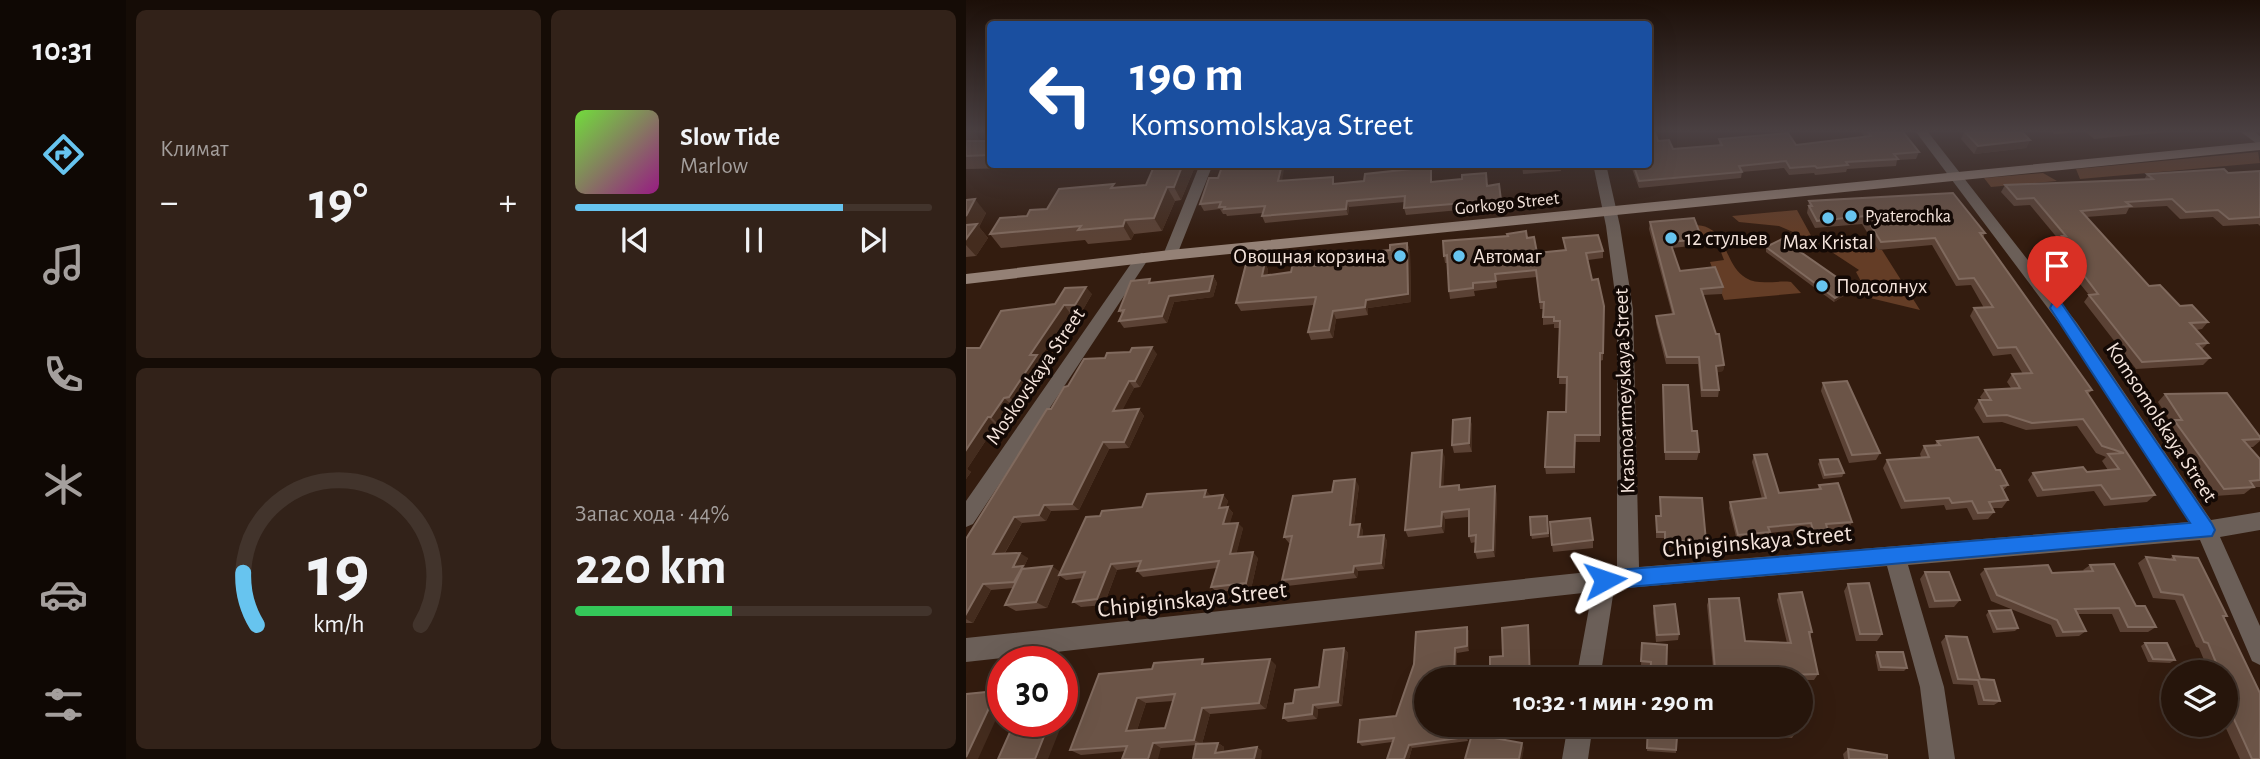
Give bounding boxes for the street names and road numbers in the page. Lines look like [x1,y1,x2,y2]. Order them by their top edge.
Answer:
street label: Gorkogo Street [1454,190,1560,218]
street label: Krasnoarmeyskaya Street [1610,287,1639,494]
street label: Moskovskaya Street [982,304,1089,448]
street label: Komsomolskaya Street [2102,339,2221,506]
street label: Chipiginskaya Street [1661,522,1853,562]
street label: Chipiginskaya Street [1096,578,1288,622]

